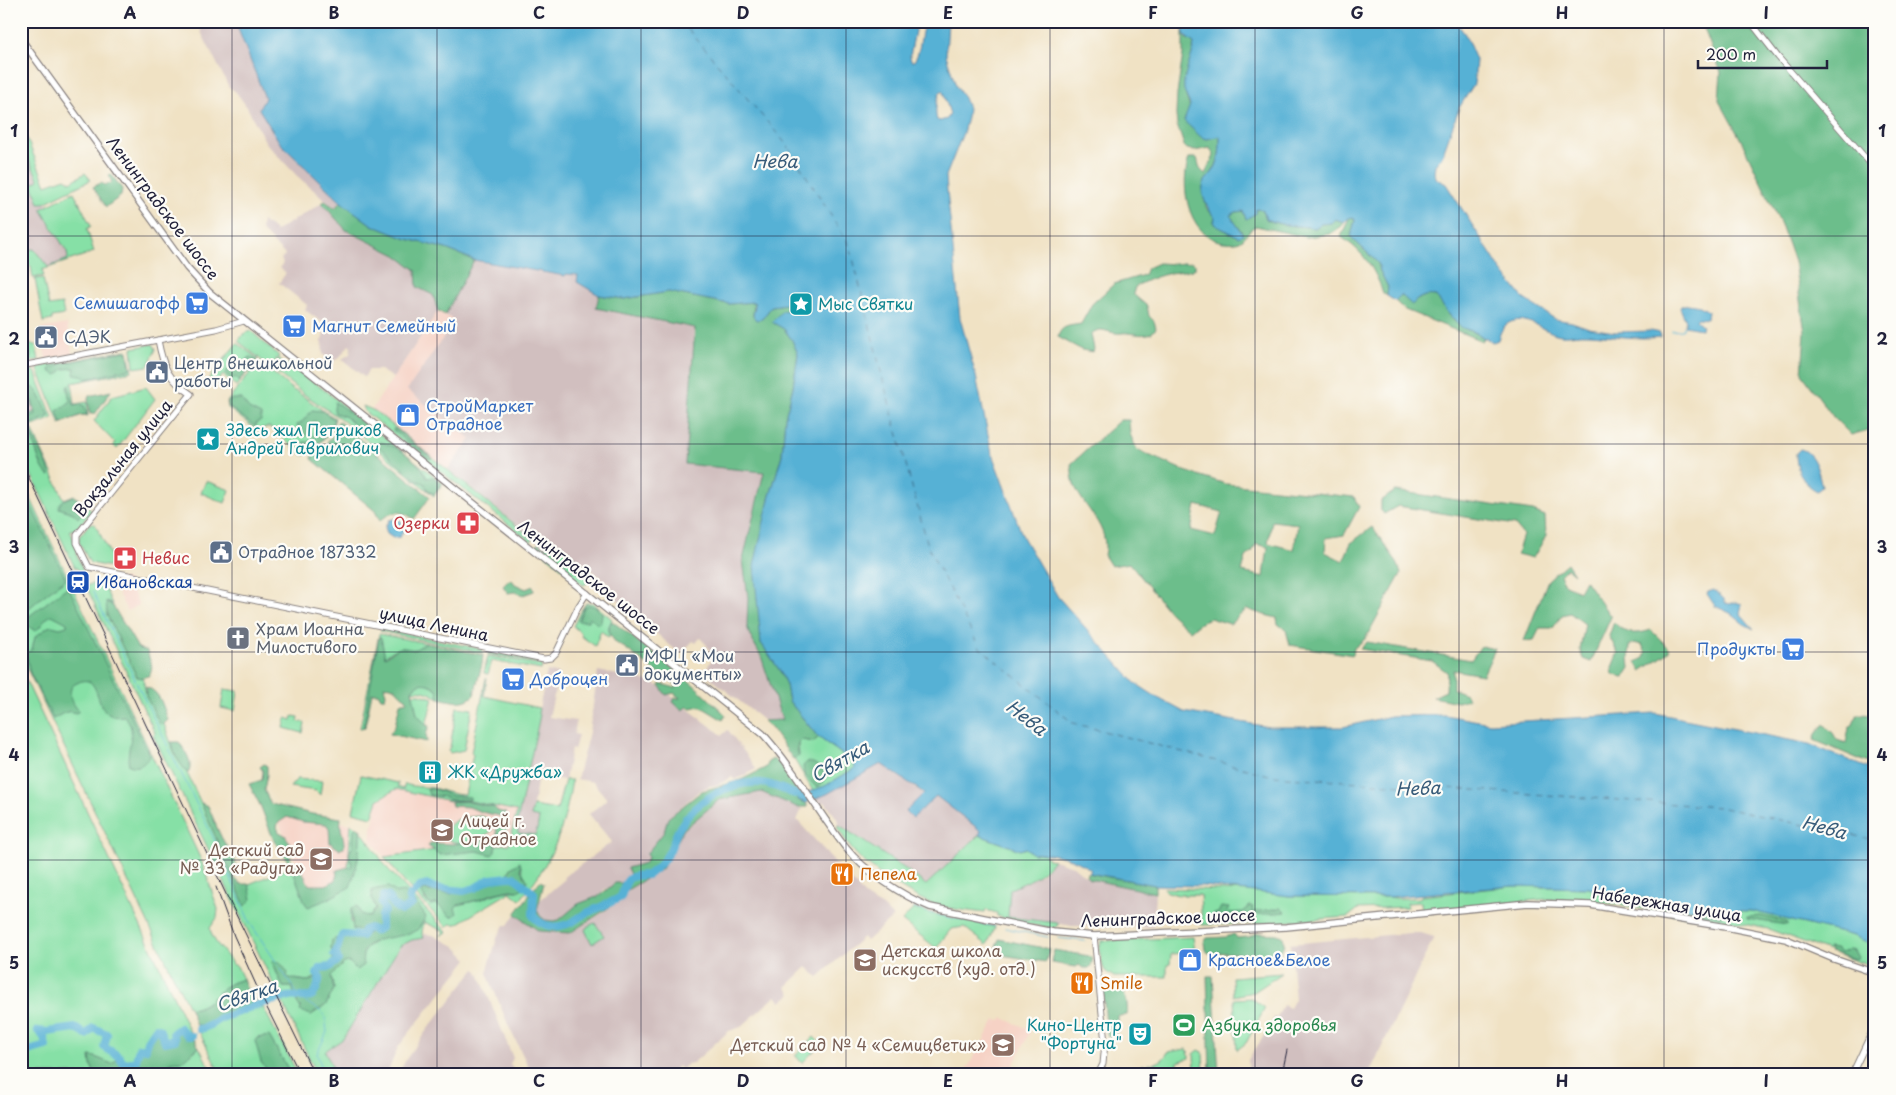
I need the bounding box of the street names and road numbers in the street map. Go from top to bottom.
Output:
street label: Ленинградское шоссе [102,131,226,284]
street label: Вокзальная улица [67,393,177,521]
street label: Ленинградское шоссе [514,513,666,639]
street label: улица Ленина [377,600,491,646]
street label: Набережная улица [1591,879,1744,927]
street label: Ленинградское шоссе [1080,902,1256,932]

